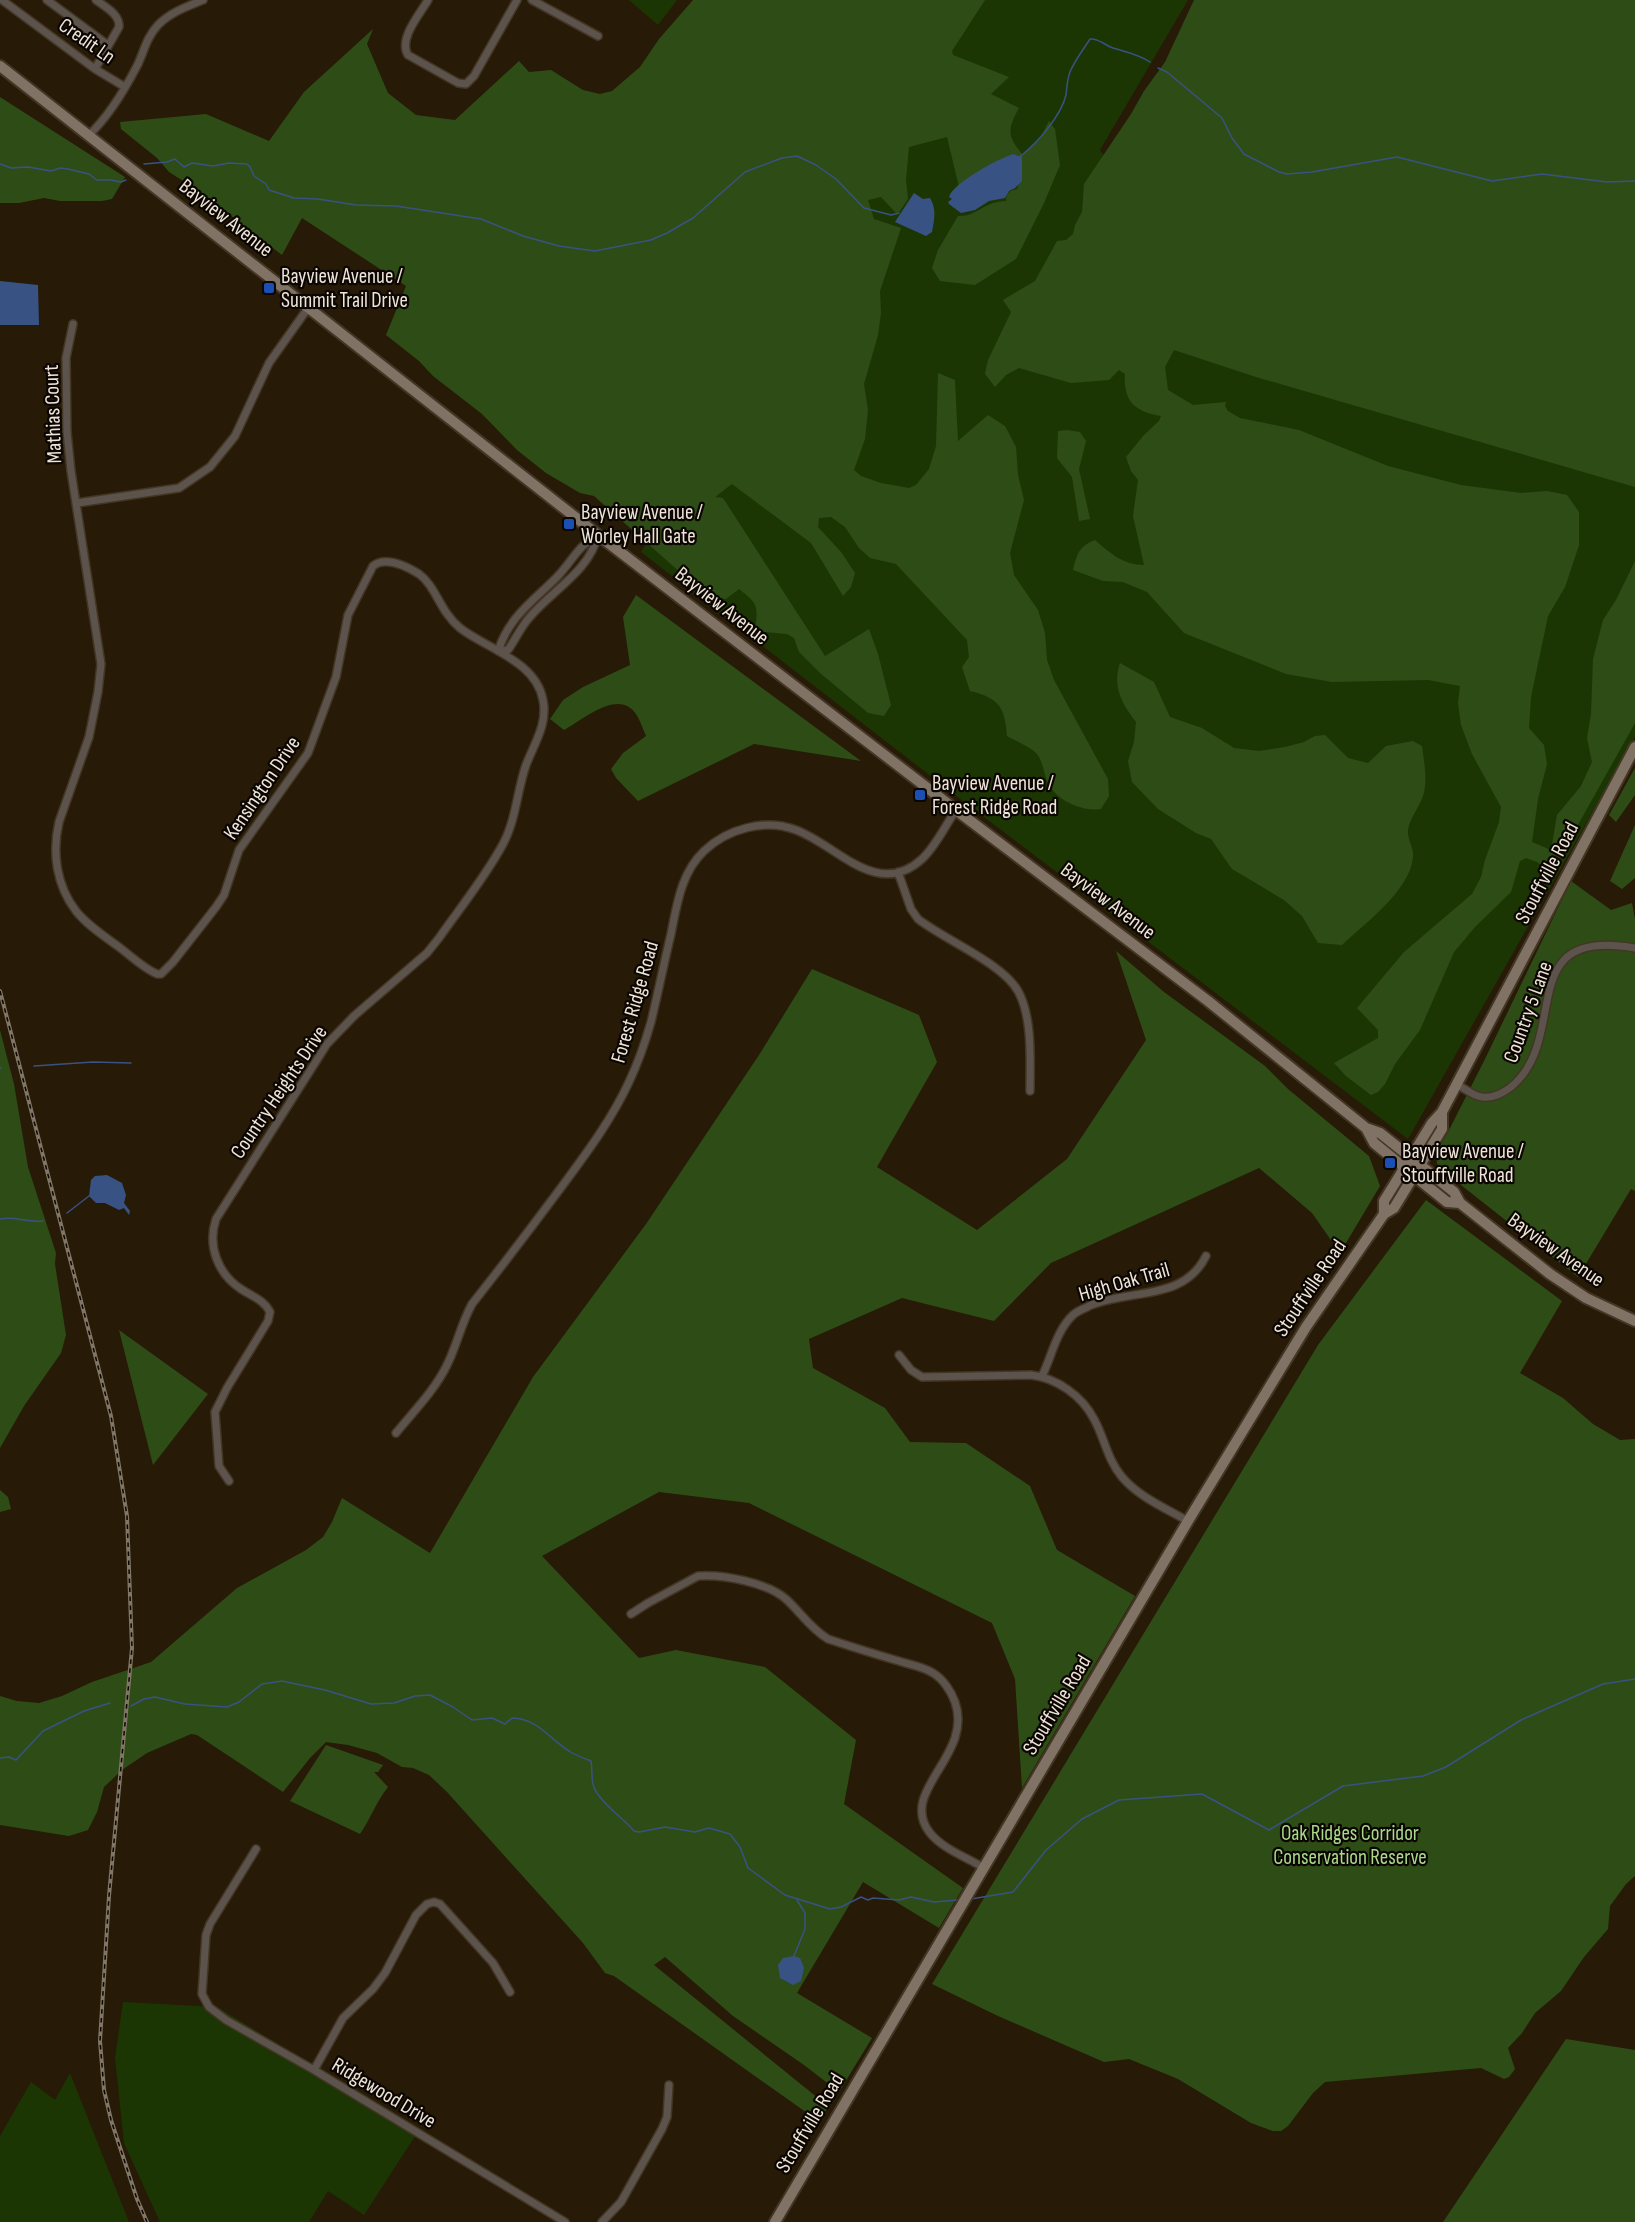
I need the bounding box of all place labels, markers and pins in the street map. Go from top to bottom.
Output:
place label: Bayview Avenue / Summit Trail Drive [281,264,408,313]
marker: Bayview Avenue / Summit Trail Drive [262,281,276,295]
place label: Bayview Avenue / Worley Hall Gate [581,500,703,549]
marker: Bayview Avenue / Worley Hall Gate [562,517,576,531]
place label: Bayview Avenue / Forest Ridge Road [932,771,1057,820]
marker: Bayview Avenue / Forest Ridge Road [913,788,927,802]
place label: Bayview Avenue / Stouffville Road [1402,1139,1524,1188]
marker: Bayview Avenue / Stouffville Road [1383,1156,1397,1170]

